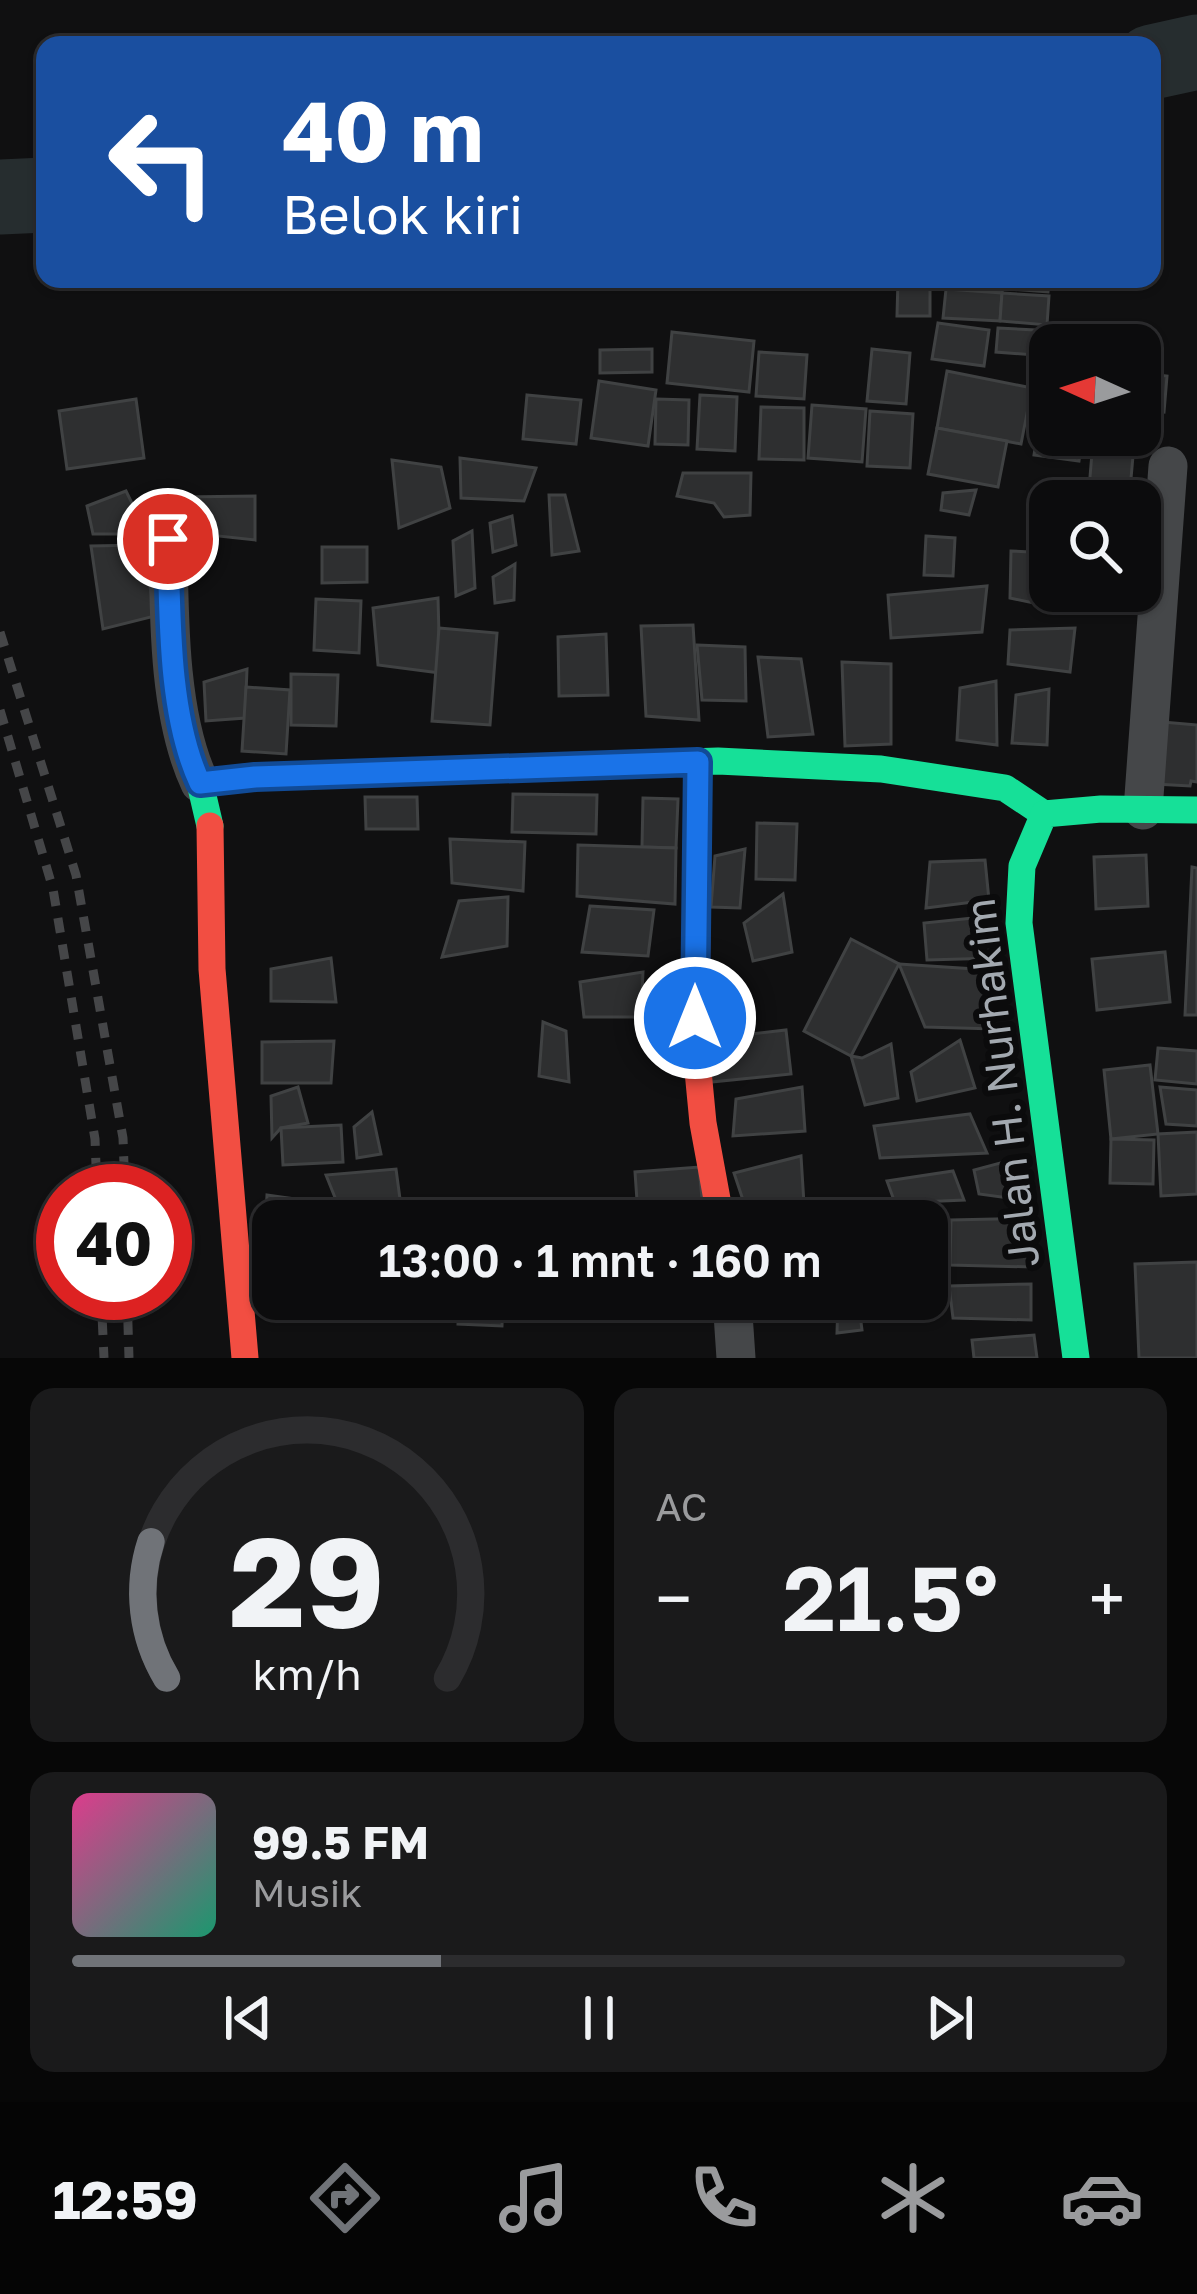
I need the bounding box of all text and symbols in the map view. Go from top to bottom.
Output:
text: 40 m [282,80,484,180]
icon: left [84,84,240,240]
text: Belok kiri [282,181,523,246]
north arrow [1029,324,1161,456]
map controls [1029,324,1161,612]
button: search [1029,480,1161,612]
pin [117,488,219,590]
icon: arrive [135,506,201,572]
street label: Jalan H. Nurhakim [954,896,1048,1270]
position arrow [632,955,758,1081]
speed limit sign: 40 [36,1164,192,1320]
text: 13:00 · 1 mnt · 160 m [379,1233,821,1287]
text: AC [656,1483,707,1530]
text: 29 [229,1505,384,1654]
text: 21.5° [782,1543,998,1651]
text: − [656,1558,692,1638]
text: + [1089,1558,1125,1638]
text: km/h [252,1648,361,1699]
text: 99.5 FM [252,1815,429,1869]
text: Musik [252,1869,362,1916]
icon: previous [215,1985,281,2051]
icon: pause [566,1985,632,2051]
icon: next [917,1985,983,2051]
icon: directions [303,2156,387,2240]
icon: music [492,2156,576,2240]
icon: phone [682,2156,766,2240]
icon: climate [871,2156,955,2240]
icon: car [1060,2156,1144,2240]
text: 12:59 [53,2166,198,2231]

